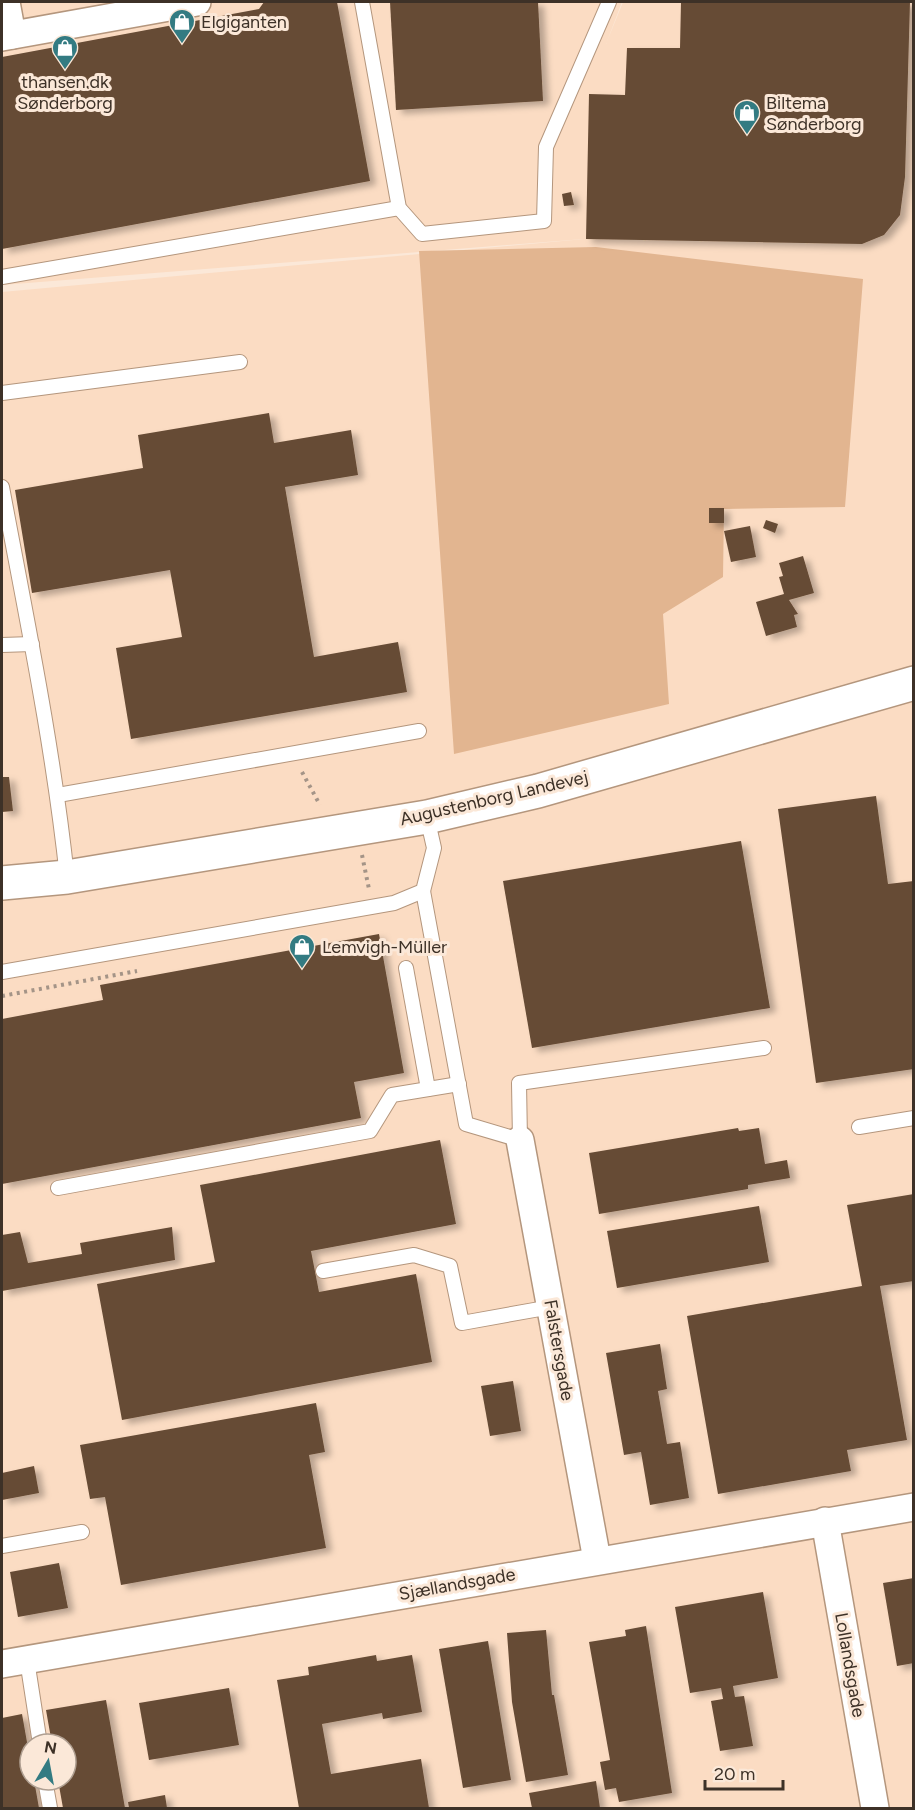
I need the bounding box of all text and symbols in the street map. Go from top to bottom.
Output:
shop icon: Elgiganten [167,7,197,45]
place label: Elgiganten [201,11,287,33]
shop icon: thansen.dk Sønderborg [50,33,80,71]
place label: thansen.dk Sønderborg [17,71,113,114]
place label: Biltema Sønderborg [766,92,862,135]
shop icon: Biltema Sønderborg [732,98,762,136]
street label: Augustenborg Landevej [398,766,590,830]
shop icon: Lemvigh-Müller [287,932,317,970]
place label: Lemvigh-Müller [322,936,447,958]
street label: Falstersgade [539,1298,579,1402]
street label: Sjællandsgade [397,1563,517,1605]
street label: Lollandsgade [830,1611,870,1719]
north arrow [18,1732,78,1792]
text: N [43,1737,58,1758]
scale bar [705,1753,783,1791]
text: 20 m [714,1763,755,1785]

